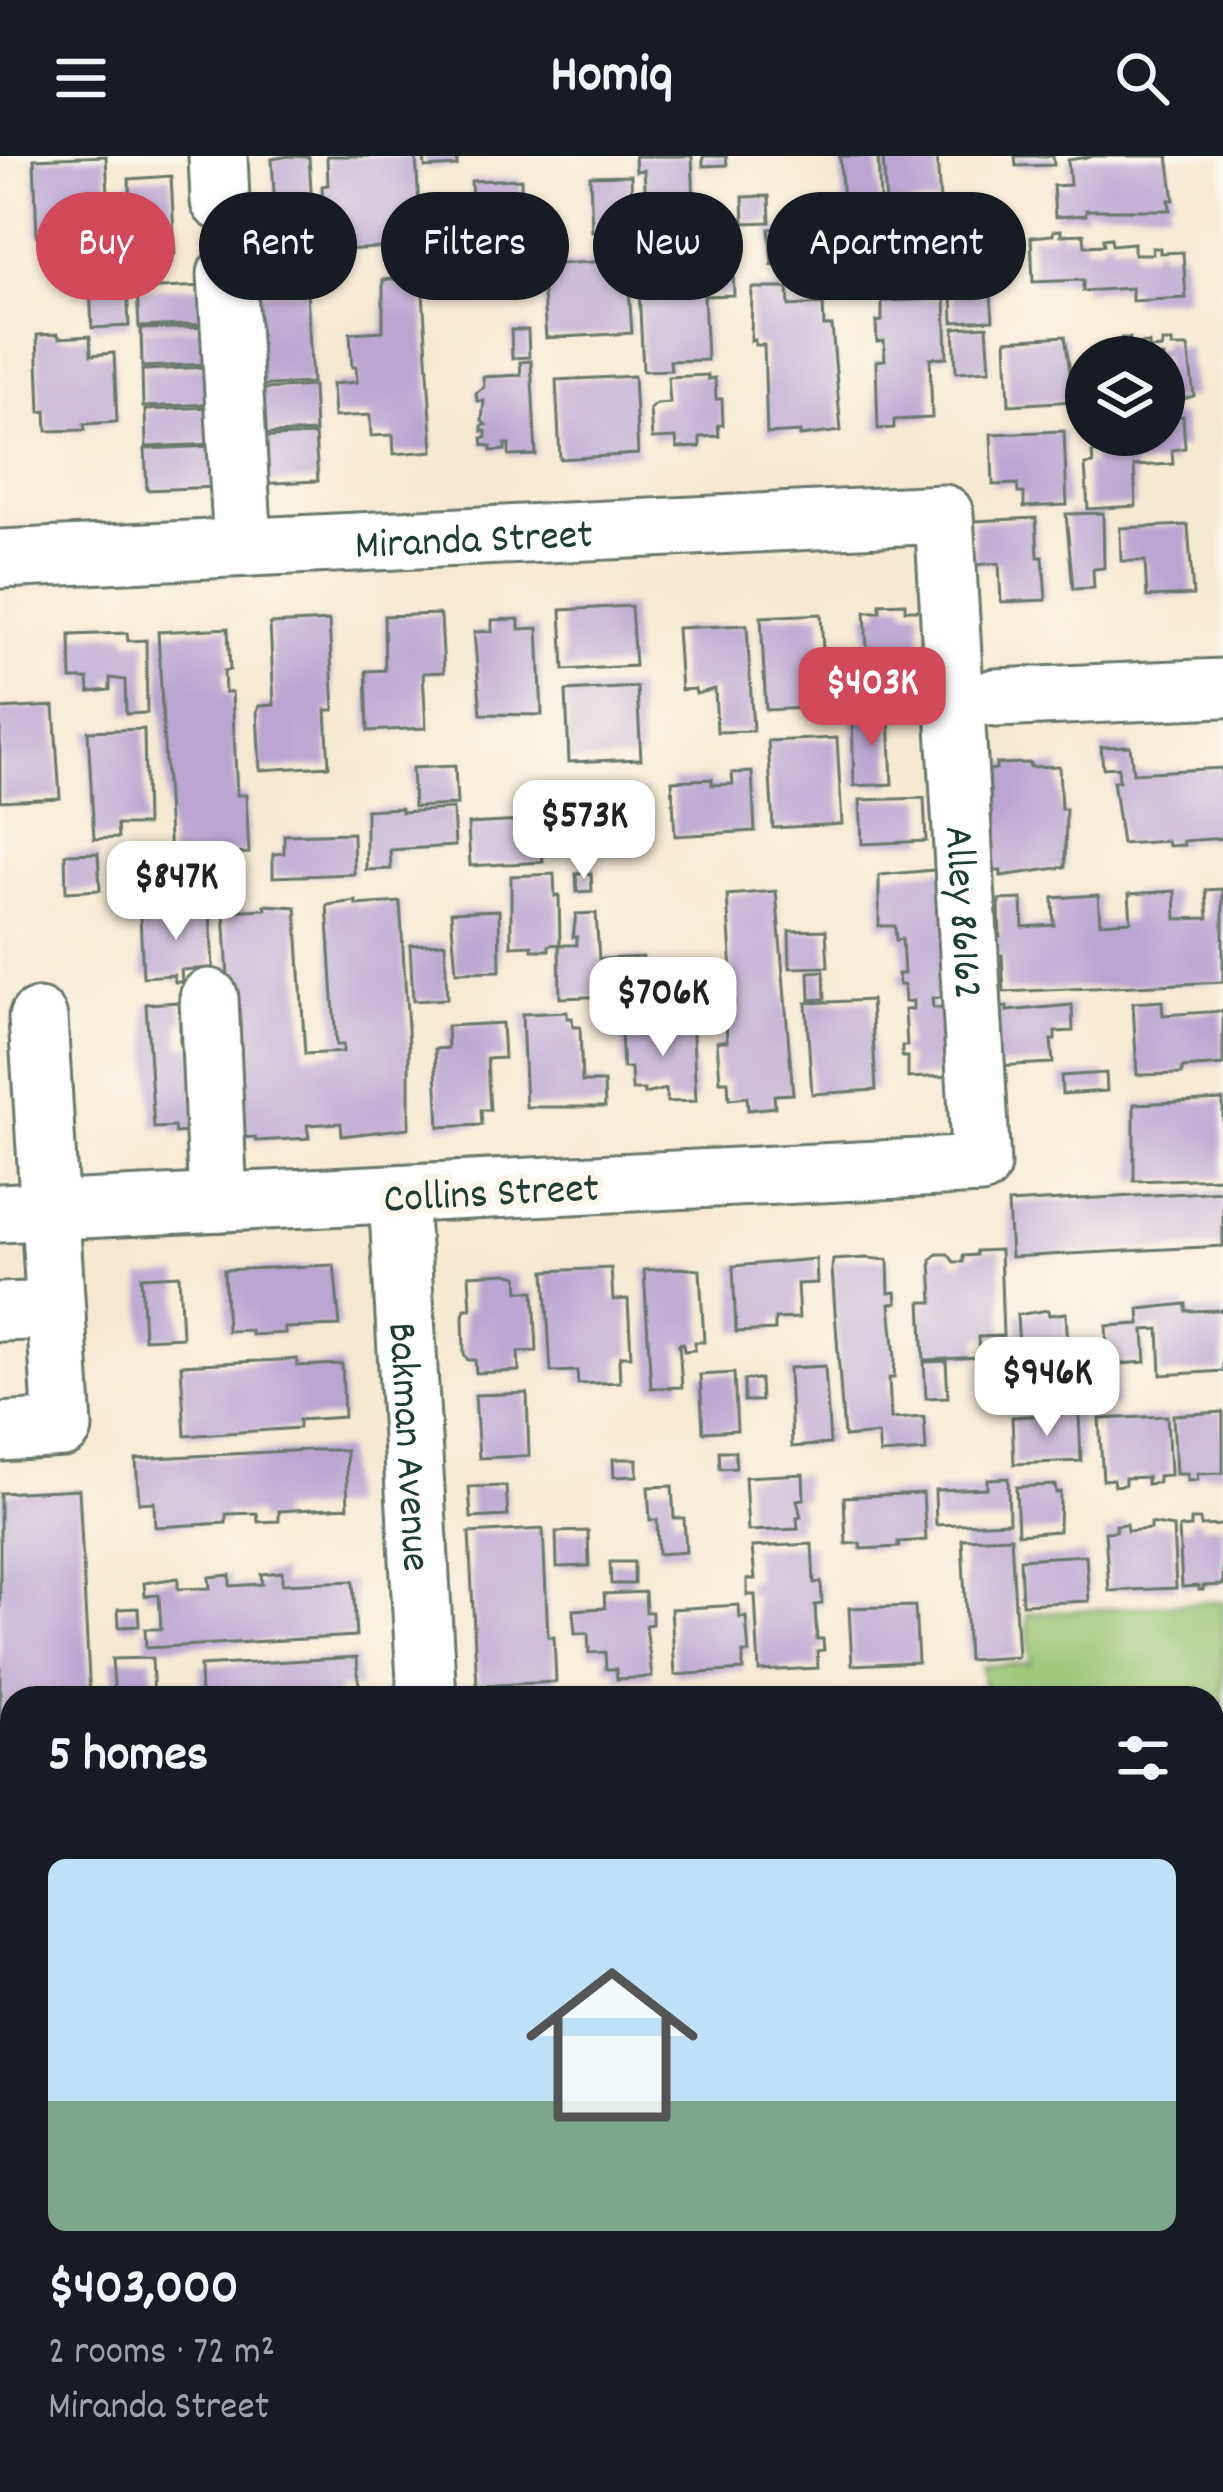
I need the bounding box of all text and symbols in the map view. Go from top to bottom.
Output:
text: Homiq [550,40,673,117]
icon: menu [48,45,114,111]
icon: search [1109,45,1175,111]
chip: Buy [36,192,175,300]
chip: Rent [199,192,357,300]
chip: Filters [381,192,569,300]
chip: New [593,192,743,300]
chip: Apartment [767,192,1026,300]
map controls [1065,336,1185,456]
button: layers [1065,336,1185,456]
street label: Miranda Street [353,508,594,579]
pin: $403K [788,647,956,749]
text: $403K [826,658,918,713]
pin: $573K [500,780,668,882]
text: $573K [540,791,628,846]
street label: Alley 86162 [925,824,995,1001]
pin: $847K [92,841,260,943]
text: $847K [134,852,218,907]
pin: $706K [579,957,747,1059]
text: $706K [616,968,710,1023]
street label: Collins Street [382,1161,601,1233]
street label: Bakman Avenue [368,1321,443,1573]
pin: $946K [963,1337,1131,1439]
text: $946K [1002,1348,1092,1403]
text: 5 homes [48,1722,208,1794]
icon: filters [1110,1725,1176,1791]
icon: home [504,1937,720,2153]
text: $403,000 [48,2255,239,2327]
text: 2 rooms · 72 m² [48,2327,275,2382]
text: Miranda Street [48,2382,269,2437]

